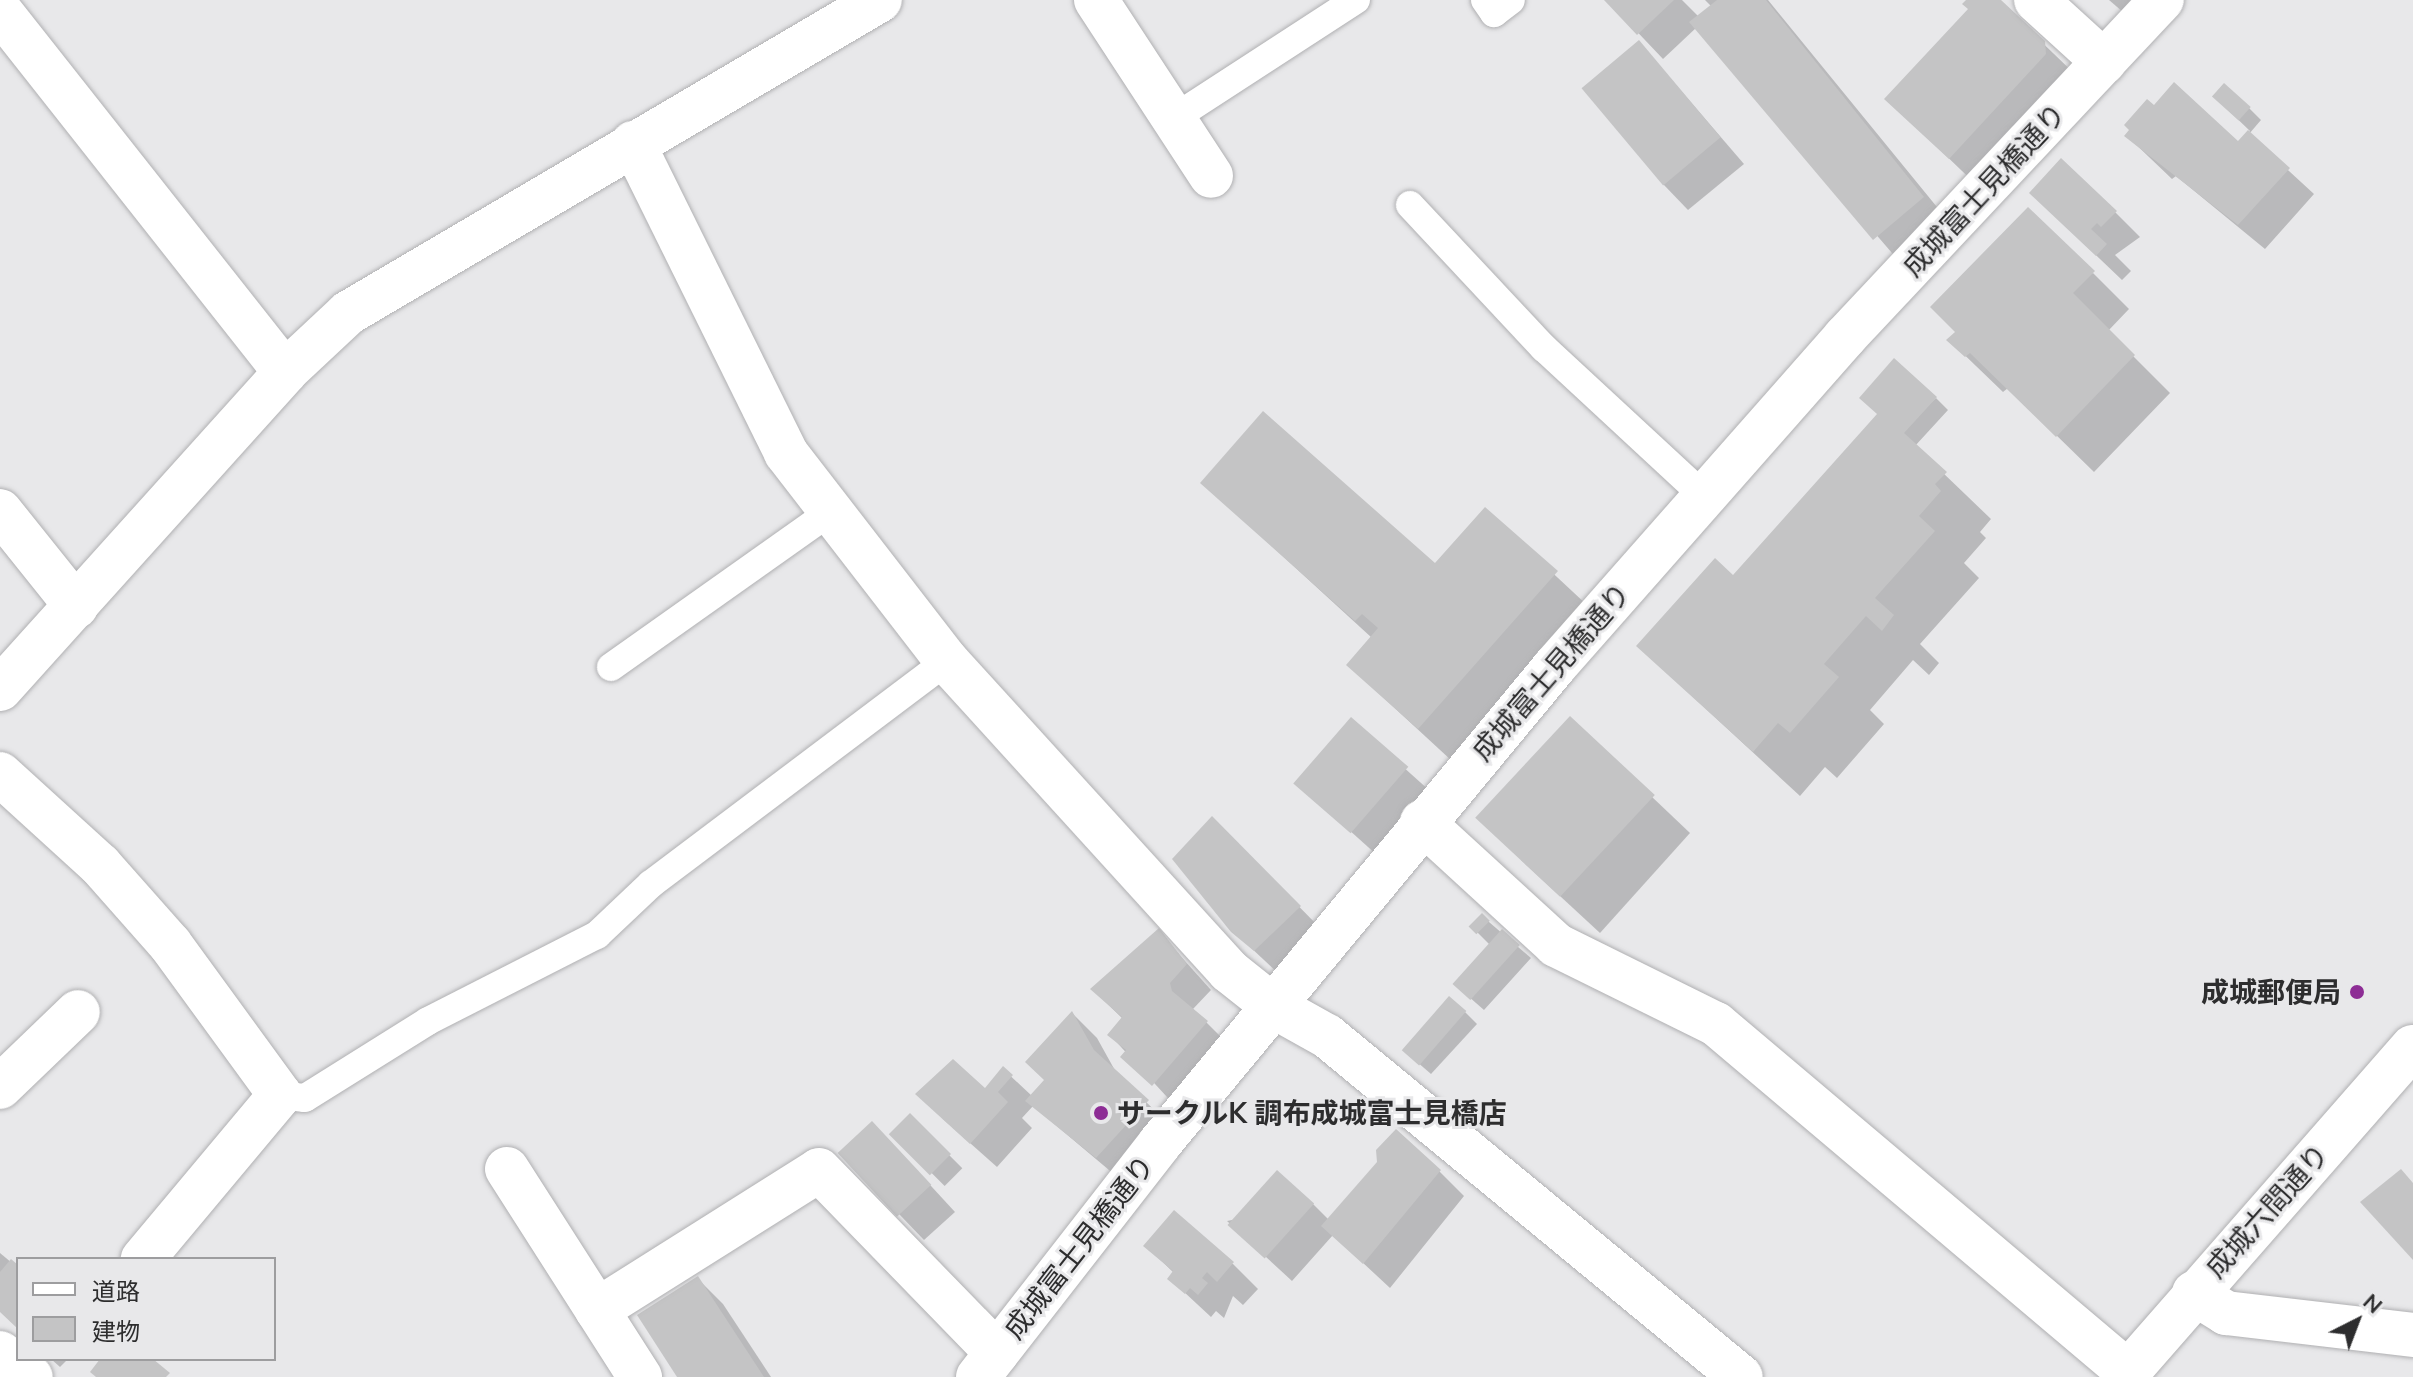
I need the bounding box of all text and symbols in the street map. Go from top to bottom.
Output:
street label: 成城富士見橋通り [1895,97,2073,283]
street label: 成城富士見橋通り [1465,576,1637,768]
place label: 成城郵便局 [2201,975,2341,1009]
marker: 成城郵便局 [2348,983,2366,1001]
place label: サークルK 調布成城富士見橋店 [1117,1096,1507,1130]
marker: サークルK 調布成城富士見橋店 [1092,1104,1110,1122]
street label: 成城六間通り [2198,1137,2336,1285]
street label: 成城富士見橋通り [997,1148,1161,1346]
legend [16,1257,276,1361]
text: 道路 [92,1276,140,1306]
north arrow [2317,1281,2397,1361]
text: N [2358,1287,2389,1319]
text: 建物 [92,1316,140,1346]

